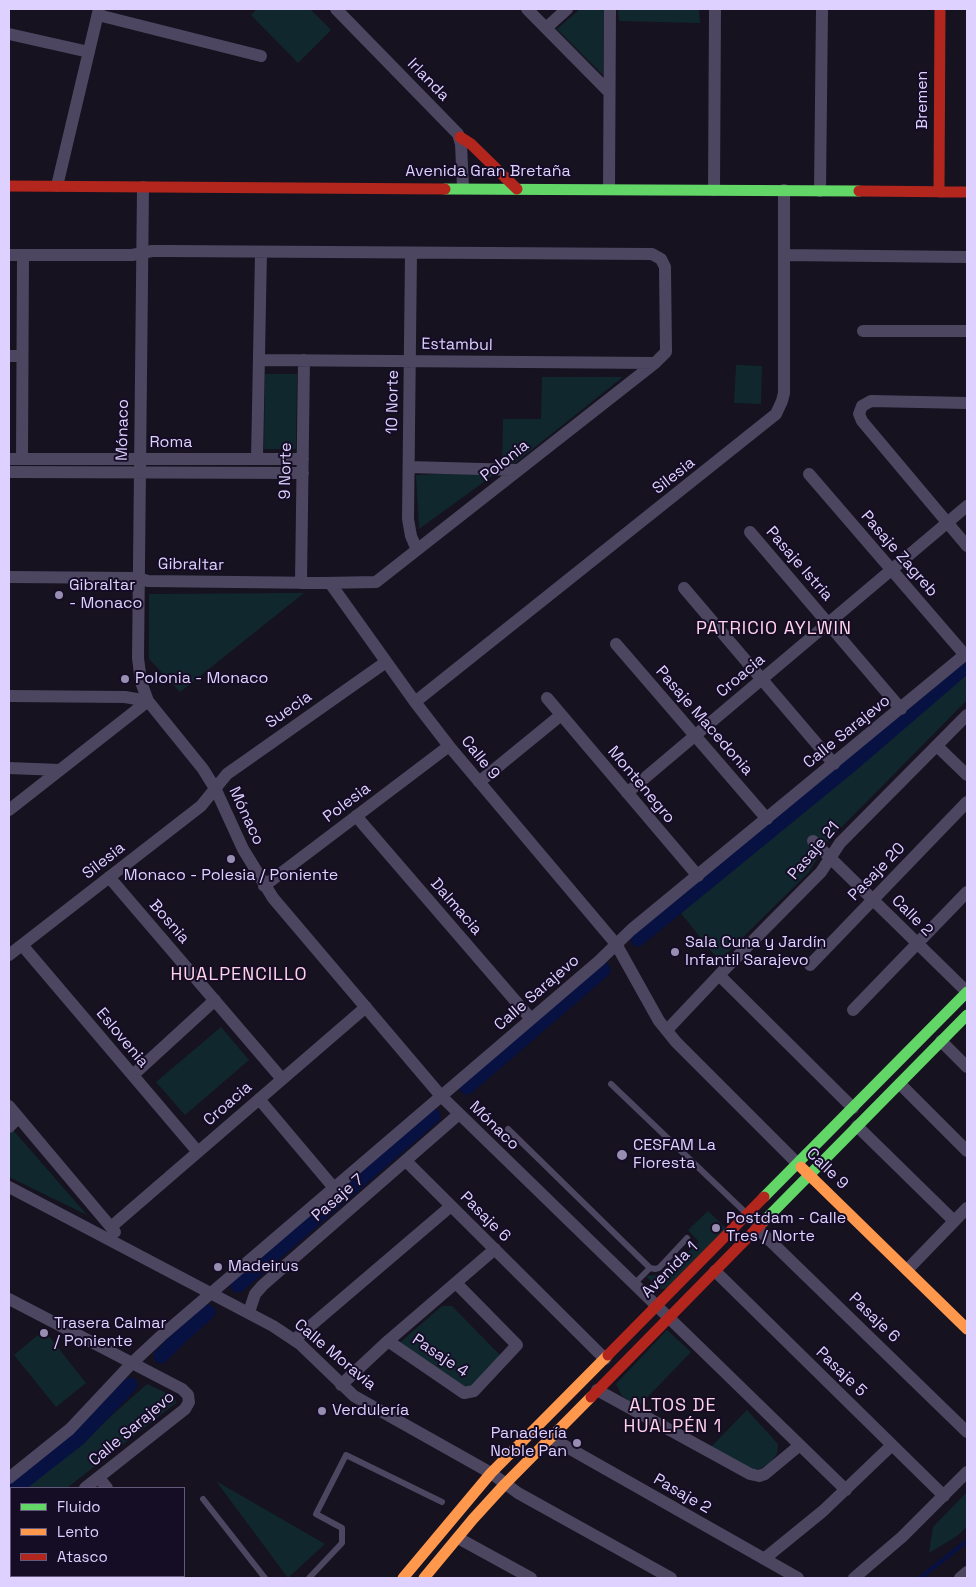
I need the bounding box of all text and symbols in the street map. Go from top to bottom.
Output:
street label: Irlanda [403,54,453,106]
street label: Bremen [913,71,933,129]
street label: Avenida Gran Bretaña [405,162,571,182]
street label: Estambul [421,335,493,355]
street label: 10 Norte [383,370,403,434]
street label: Mónaco [113,399,133,461]
street label: Roma [150,433,192,453]
street label: Polonia [477,436,533,486]
street label: 9 Norte [276,442,296,500]
street label: Silesia [649,453,699,499]
street label: Pasaje Zagreb [856,507,942,601]
street label: Pasaje Istria [761,523,837,605]
street label: Gibraltar [158,555,224,575]
place label: Gibraltar - Monaco [69,576,142,614]
marker: Gibraltar - Monaco [53,589,65,601]
district label: PATRICIO AYLWIN [694,618,854,640]
street label: Croacia [713,650,769,702]
street label: Pasaje Macedonia [651,662,757,780]
place label: Polonia - Monaco [135,669,268,689]
marker: Polonia - Monaco [119,673,131,685]
street label: Suecia [262,687,316,733]
street label: Calle Sarajevo [800,691,894,773]
street label: Calle 9 [457,732,503,784]
street label: Montenegro [603,742,679,828]
street label: Polesia [320,779,374,827]
street label: Mónaco [224,784,268,848]
street label: Pasaje 21 [784,818,844,884]
street label: Silesia [79,838,129,884]
street label: Pasaje 20 [845,839,909,905]
marker: Monaco - Polesia / Poniente [225,853,237,865]
place label: Monaco - Polesia / Poniente [124,866,338,886]
street label: Dalmacia [426,875,486,939]
street label: Calle 2 [887,891,937,941]
street label: Bosnia [145,896,193,948]
place label: Sala Cuna y Jardín Infantil Sarajevo [685,933,826,971]
marker: Sala Cuna y Jardín Infantil Sarajevo [669,946,681,958]
street label: Calle Sarajevo [491,951,583,1035]
district label: HUALPENCILLO [169,964,309,986]
street label: Eslovenia [92,1004,152,1072]
street label: Croacia [200,1078,256,1130]
street label: Mónaco [465,1098,523,1154]
place label: CESFAM La Floresta [633,1136,716,1174]
street label: Calle 9 [802,1144,852,1194]
marker: CESFAM La Floresta [615,1148,629,1162]
street label: Pasaje 7 [308,1170,368,1226]
street label: Pasaje 6 [456,1188,514,1246]
place label: Postdam - Calle Tres / Norte [726,1209,846,1247]
marker: Postdam - Calle Tres / Norte [710,1222,722,1234]
street label: Avenida 1 [638,1238,702,1302]
place label: Madeirus [228,1257,299,1277]
marker: Madeirus [212,1261,224,1273]
street label: Pasaje 6 [845,1289,903,1347]
place label: Trasera Calmar / Poniente [54,1314,166,1352]
street label: Calle Moravia [290,1315,380,1395]
marker: Trasera Calmar / Poniente [38,1327,50,1339]
street label: Pasaje 4 [408,1330,472,1382]
street label: Pasaje 5 [812,1343,870,1401]
street label: Calle Sarajevo [85,1388,179,1470]
district label: ALTOS DE HUALPÉN 1 [622,1395,724,1438]
place label: Verdulería [332,1401,409,1421]
marker: Verdulería [316,1405,328,1417]
place label: Panadería Noble Pan [490,1424,567,1462]
marker: Panadería Noble Pan [571,1437,583,1449]
street label: Pasaje 2 [650,1470,714,1518]
legend [10,1487,185,1577]
text: Fluido [57,1497,101,1516]
text: Lento [57,1522,99,1541]
text: Atasco [57,1547,108,1566]

